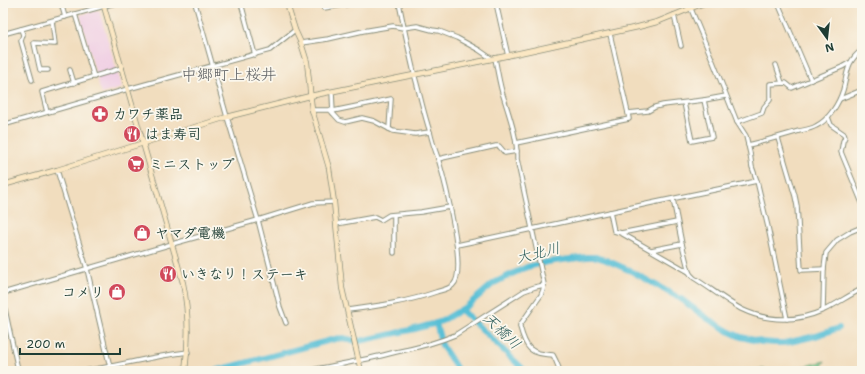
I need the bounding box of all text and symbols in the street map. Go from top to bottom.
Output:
north arrow [807,18,847,58]
text: N [823,39,836,56]
district label: 中郷町上桜井 [181,64,277,85]
pharmacy icon: カワチ薬品 [90,104,110,124]
place label: カワチ薬品 [113,105,183,123]
restaurant icon: はま寿司 [122,124,142,144]
place label: はま寿司 [145,125,201,143]
supermarket icon: ミニストップ [126,154,146,174]
place label: ミニストップ [149,155,234,173]
shop icon: ヤマダ電機 [132,223,152,243]
place label: ヤマダ電機 [155,224,225,242]
water label: 大北川 [514,238,562,268]
restaurant icon: いきなり！ステーキ [158,264,178,284]
place label: いきなり！ステーキ [181,265,308,283]
shop icon: コメリ [107,282,127,302]
place label: コメリ [62,283,104,301]
water label: 天橋川 [479,308,525,354]
scale bar [20,330,120,356]
text: 200 m [26,336,65,352]

